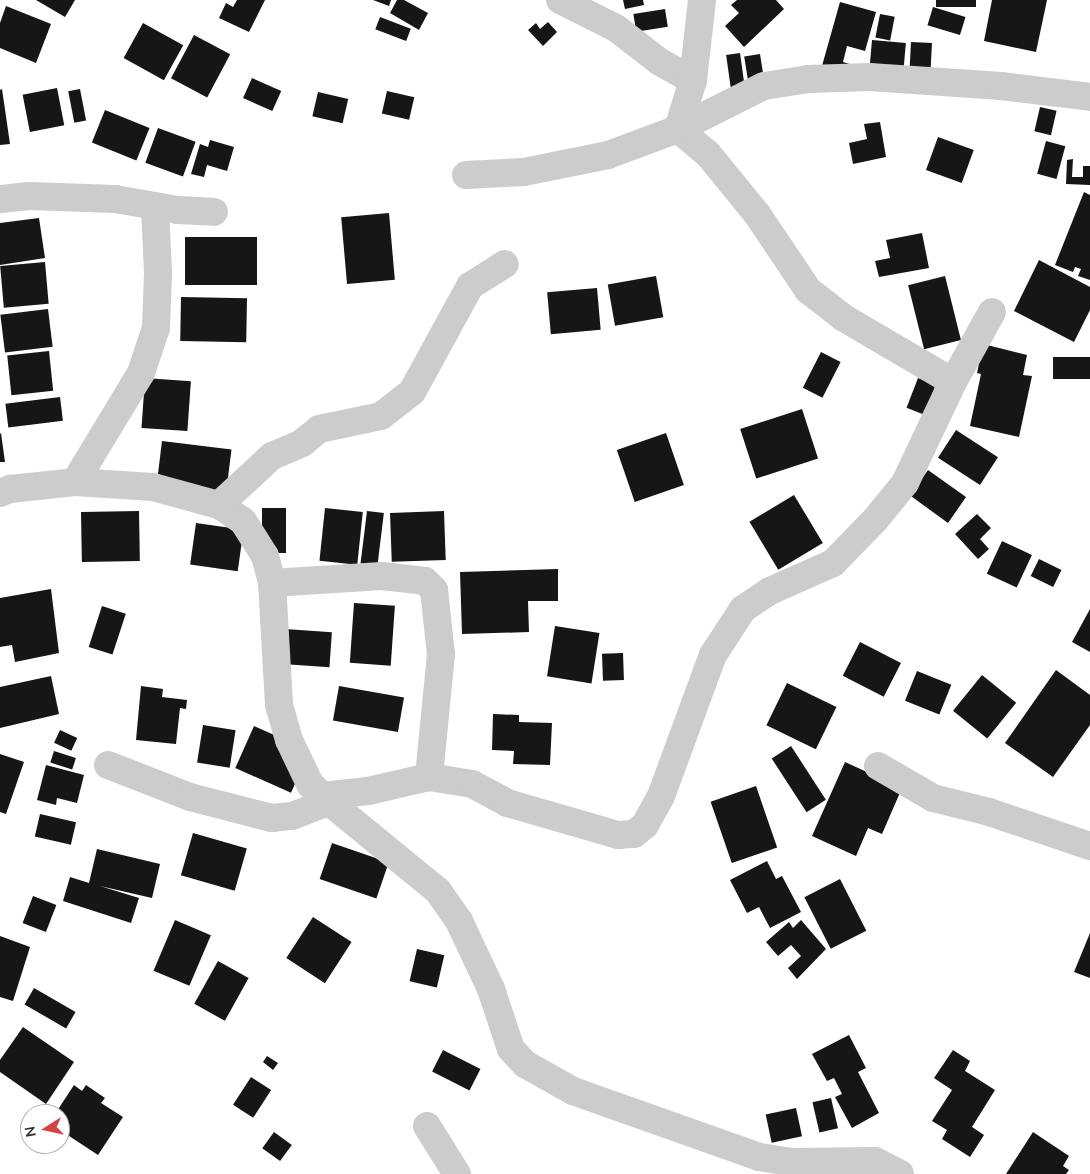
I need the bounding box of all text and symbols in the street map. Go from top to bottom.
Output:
north arrow [20,1104,70,1154]
text: N [20,1125,41,1138]

